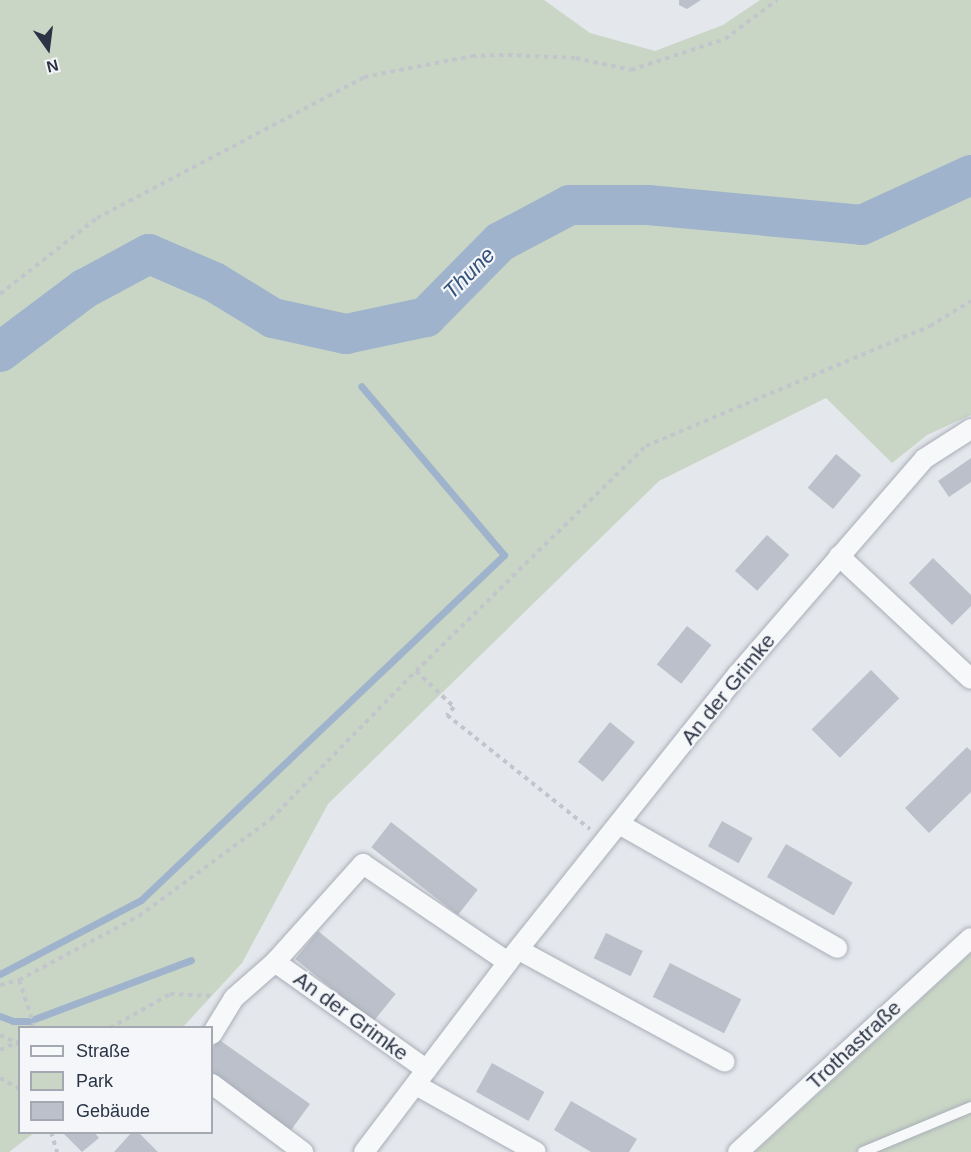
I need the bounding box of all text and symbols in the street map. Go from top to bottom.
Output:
north arrow [18,18,78,78]
text: N [45,56,60,76]
water label: Thune [438,242,500,304]
street label: An der Grimke [676,628,780,750]
street label: An der Grimke [289,966,413,1066]
street label: Trothastraße [802,995,906,1095]
legend [18,1026,213,1134]
text: Straße [76,1041,130,1061]
text: Park [76,1071,113,1091]
text: Gebäude [76,1101,150,1121]

